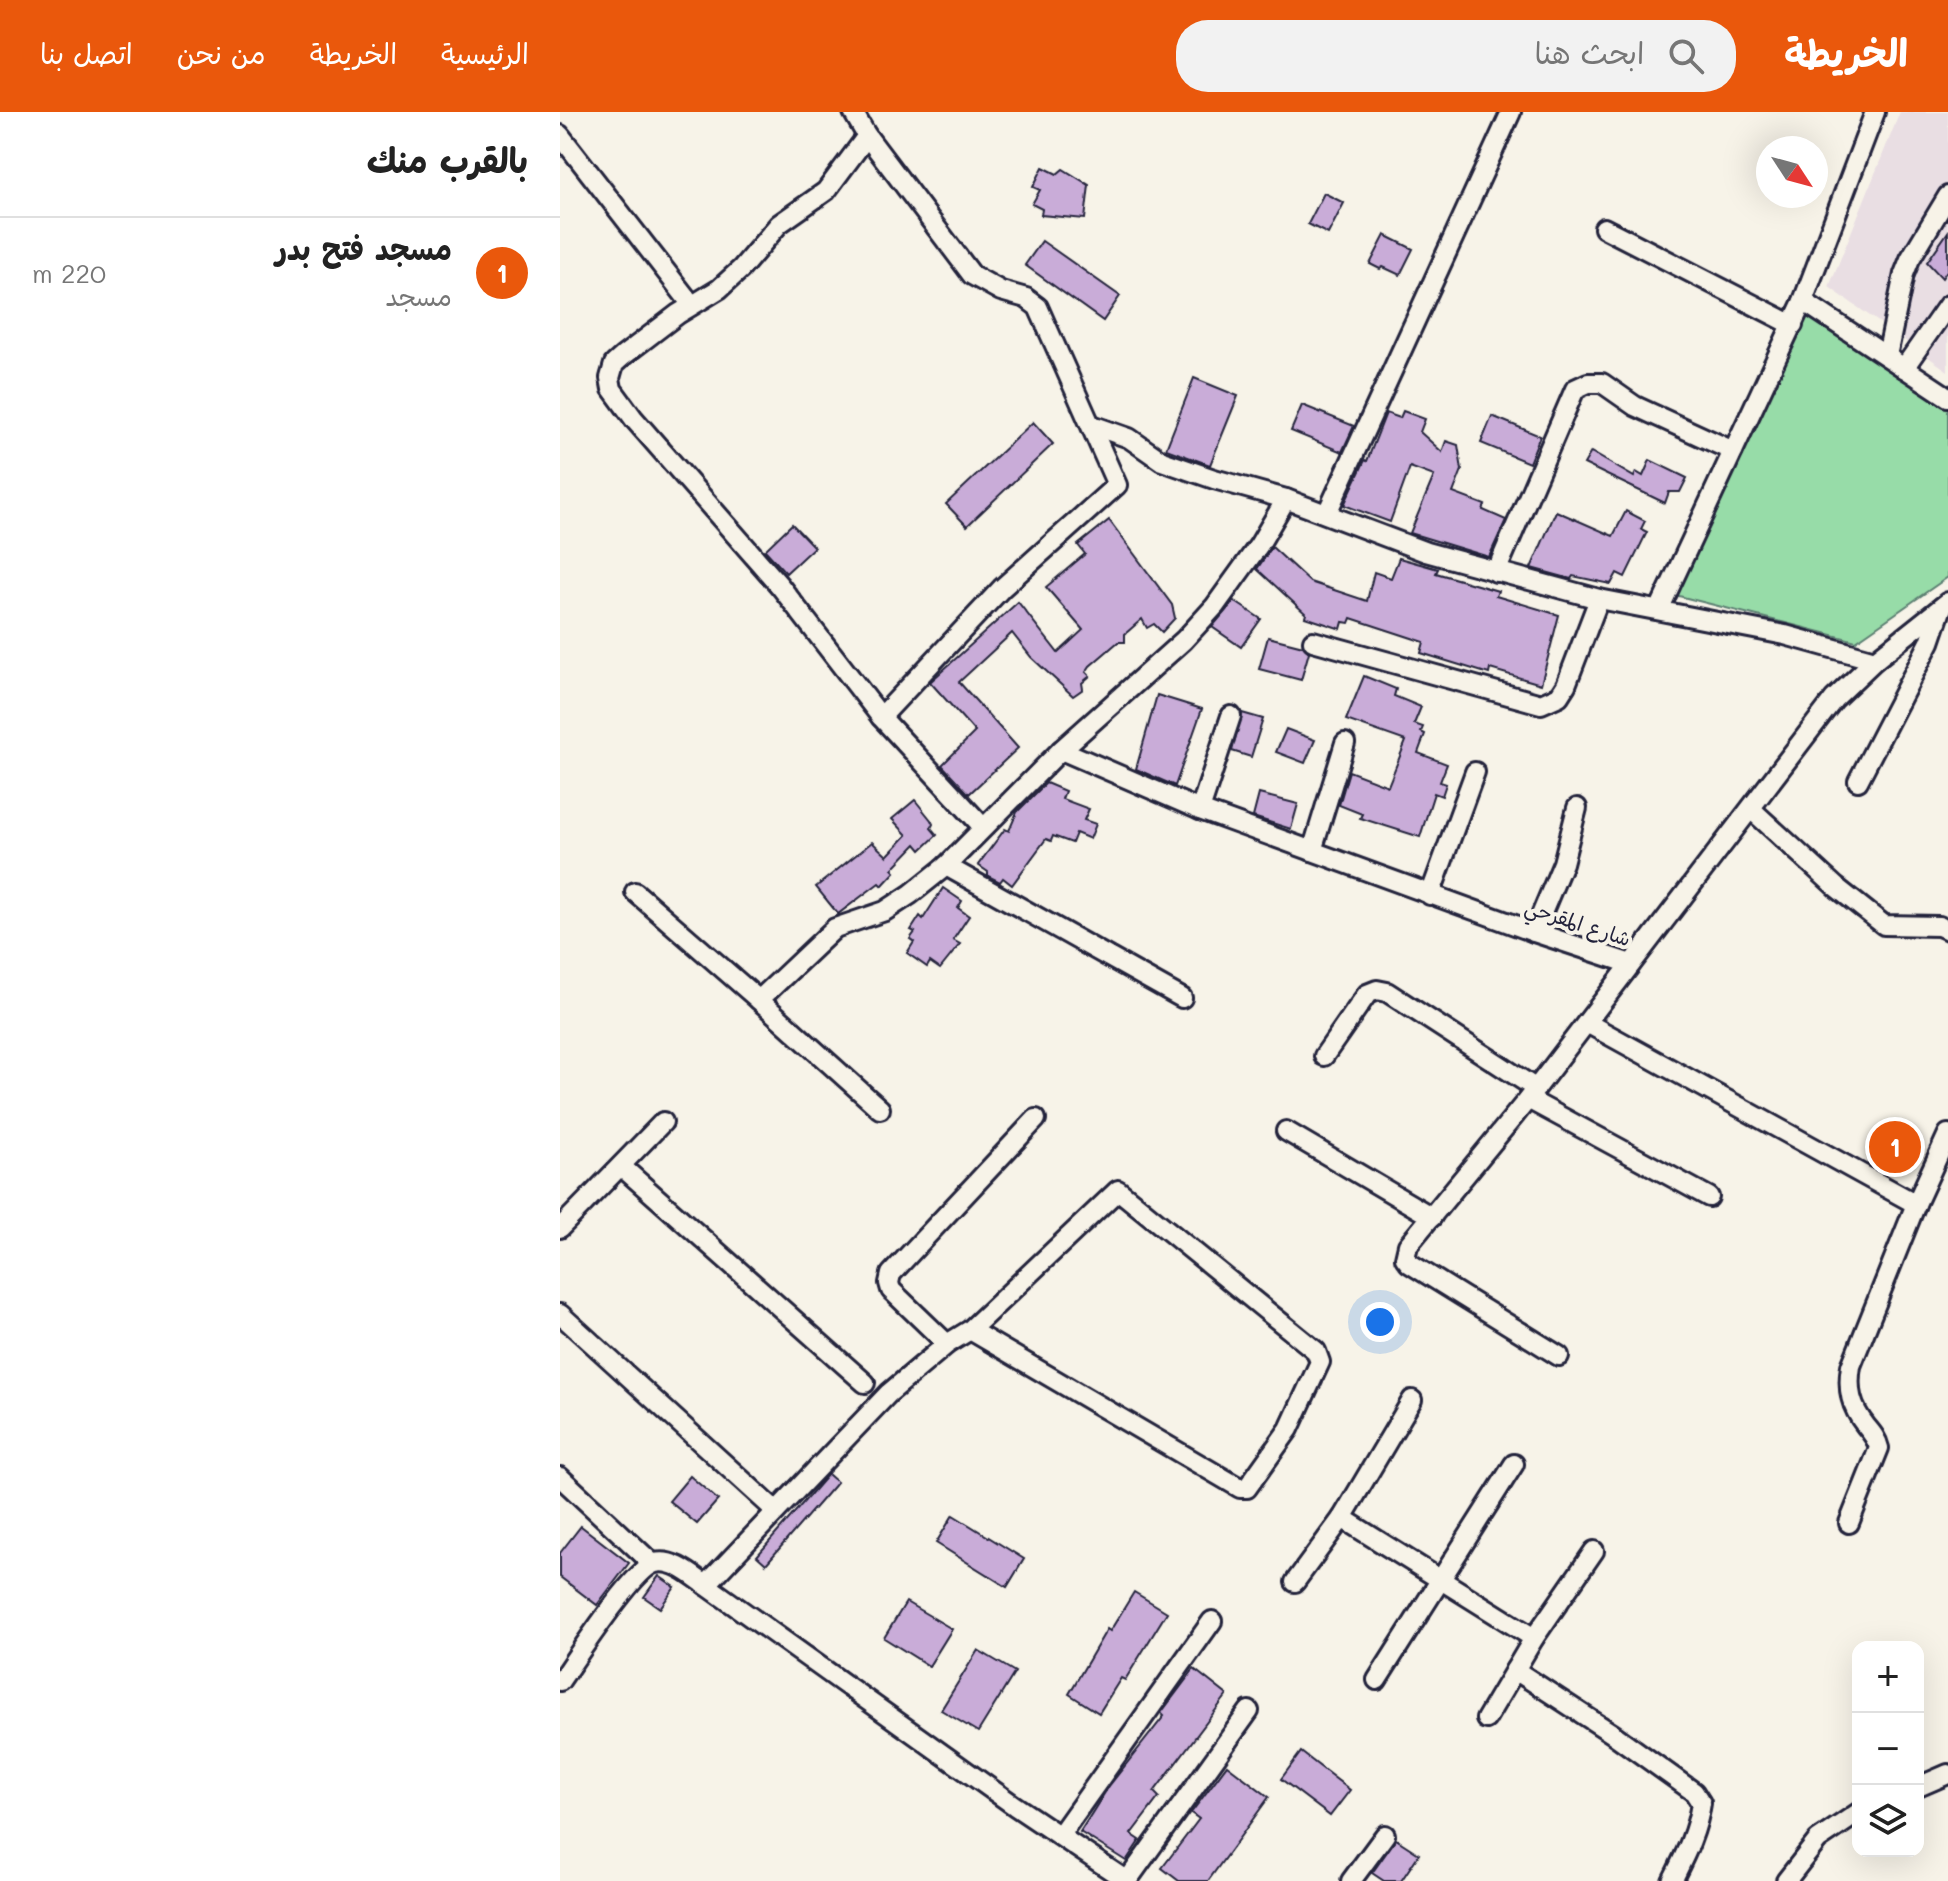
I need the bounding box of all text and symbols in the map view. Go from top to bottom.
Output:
search box [1176,20,1736,92]
text: الخريطة [1784,27,1908,77]
text: ابحث هنا [1534,32,1644,72]
icon: search [1664,34,1708,78]
text: اتصل بنا [40,35,133,71]
text: من نحن [177,35,266,71]
text: الخريطة [310,35,397,71]
text: الرئيسية [441,35,529,71]
north arrow [1756,136,1828,208]
text: بالقرب منك [367,137,528,182]
text: مسجد فتح بدر [275,228,452,268]
text: 220 m [32,256,106,290]
text: 1 [496,256,508,290]
text: مسجد [385,279,452,313]
street label: شارع المقرحي [1520,893,1634,957]
pin: 1 [1869,1117,1921,1177]
your location [1360,1302,1400,1342]
map controls [1852,1641,1924,1857]
button: + [1852,1641,1924,1713]
button: − [1852,1713,1924,1785]
button: layers [1852,1785,1924,1857]

